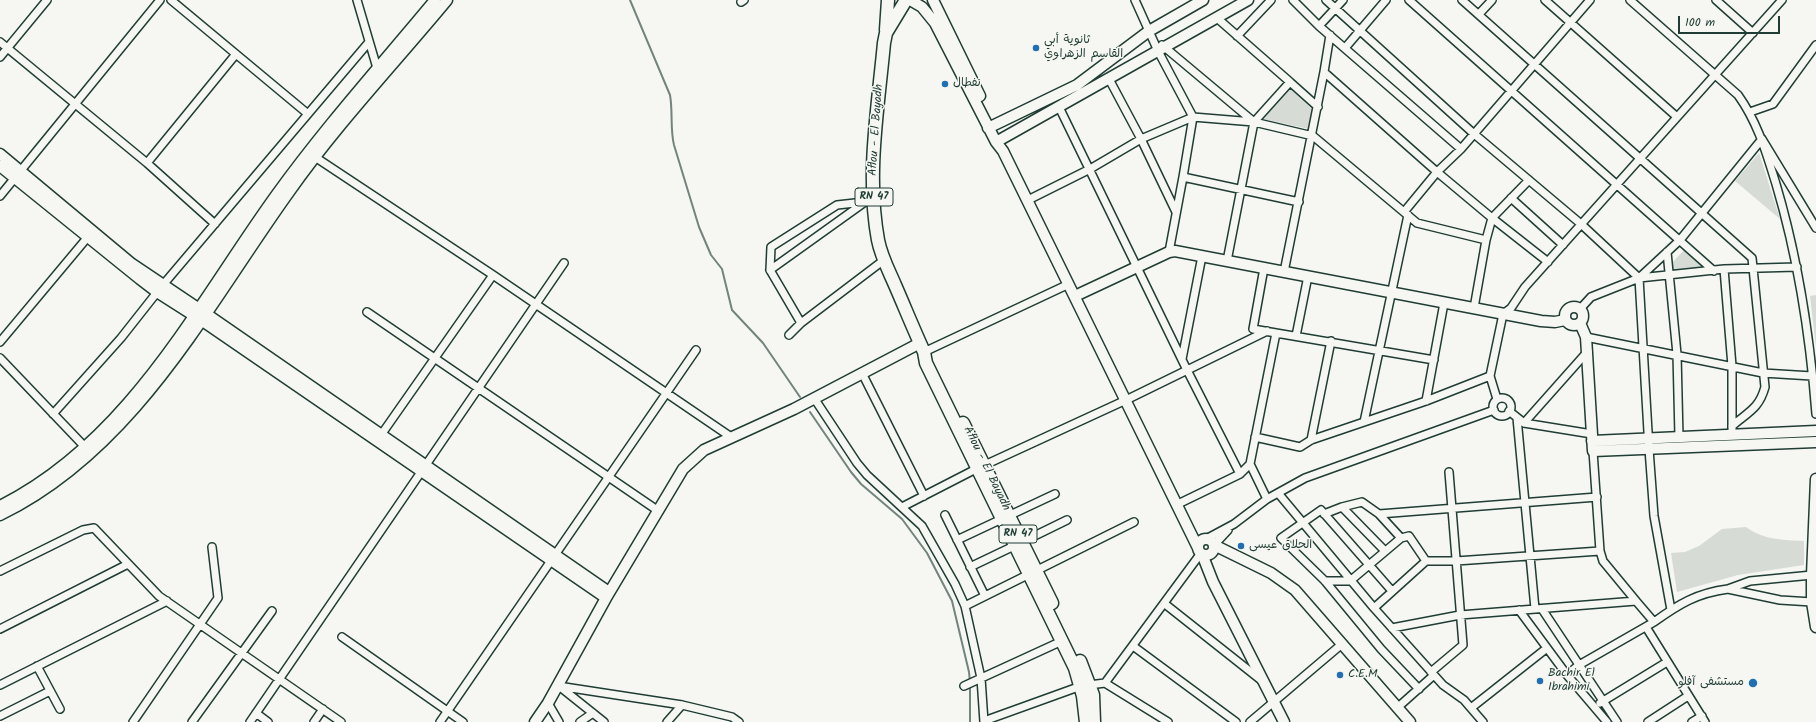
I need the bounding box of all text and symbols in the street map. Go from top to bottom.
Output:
scale bar [1680,8,1782,34]
text: 100 m [1685,13,1715,32]
place label: ثانوية أبي القاسم الزهراوي [1044,34,1123,62]
marker: ثانوية أبي القاسم الزهراوي [1031,43,1041,53]
place label: نفطال [953,77,981,91]
marker: نفطال [940,79,950,89]
street label: Aflou - El Bayadh [867,84,887,176]
road number: RN 47 [855,188,893,206]
street label: Aflou - El Bayadh [959,425,1013,513]
road number: RN 47 [999,525,1037,543]
place label: الحلاق عيسى [1249,539,1312,553]
marker: الحلاق عيسى [1236,541,1246,551]
place label: Bachir El Ibrahimi [1548,667,1595,695]
place label: C.E.M [1348,668,1377,682]
marker: C.E.M [1335,670,1345,680]
marker: Bachir El Ibrahimi [1535,676,1545,686]
place label: مستشفى آفلو [1678,676,1744,690]
marker: مستشفى آفلو [1747,677,1759,689]

